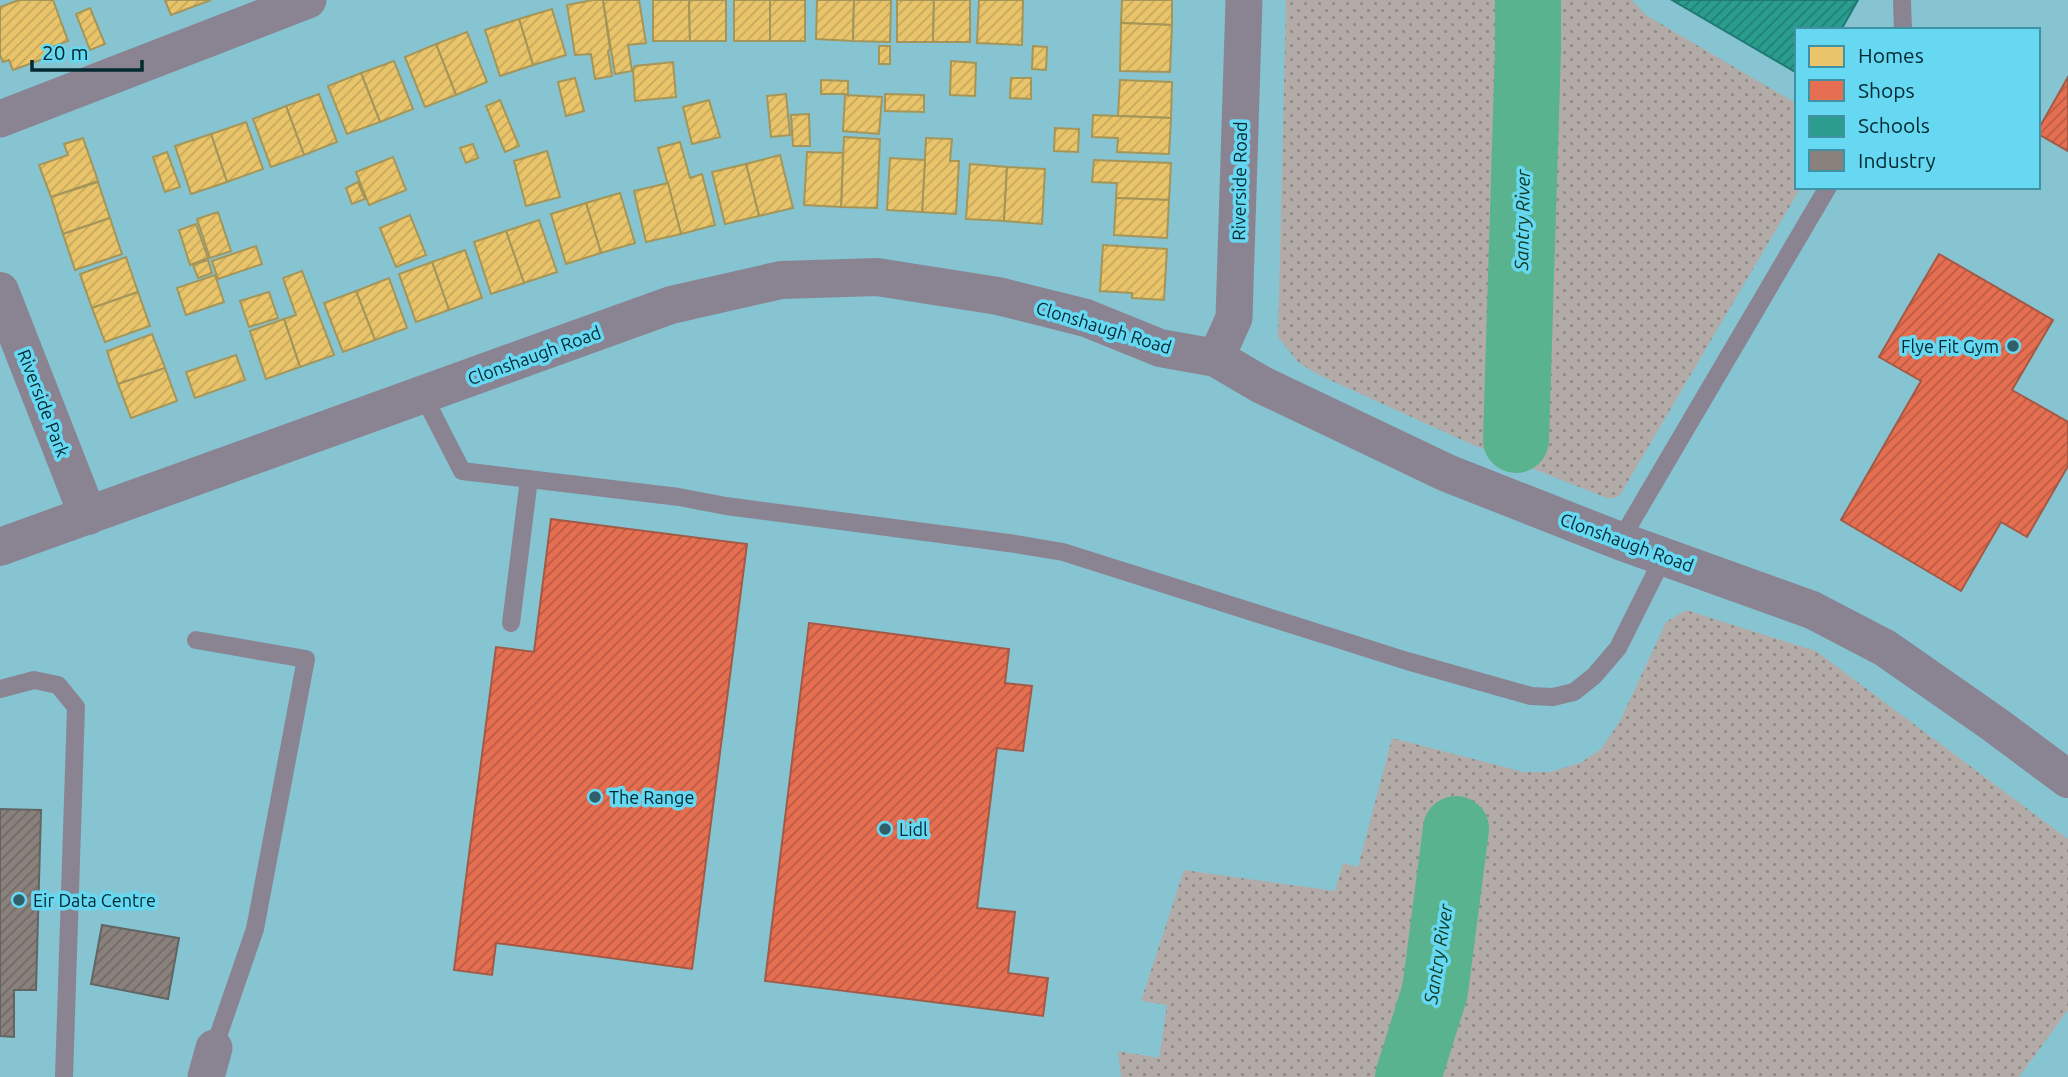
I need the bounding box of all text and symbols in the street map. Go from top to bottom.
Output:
scale bar [32,28,142,72]
legend [1795,28,2040,189]
text: 20 m [42,40,89,64]
text: Homes [1858,43,1924,67]
text: Shops [1858,78,1915,102]
text: Schools [1858,113,1930,137]
street label: Riverside Road [1228,121,1250,241]
text: Industry [1858,148,1936,172]
water label: Santry River [1510,169,1534,272]
street label: Clonshaugh Road [1034,297,1174,357]
street label: Clonshaugh Road [465,322,603,388]
place label: Flye Fit Gym [1901,336,1999,356]
marker: Flye Fit Gym [2005,338,2021,354]
street label: Riverside Park [14,346,74,460]
street label: Clonshaugh Road [1558,509,1696,575]
place label: The Range [609,787,694,807]
marker: The Range [587,789,603,805]
place label: Lidl [899,819,928,839]
marker: Lidl [877,821,893,837]
place label: Eir Data Centre [33,890,156,910]
marker: Eir Data Centre [11,892,27,908]
water label: Santry River [1419,902,1457,1006]

